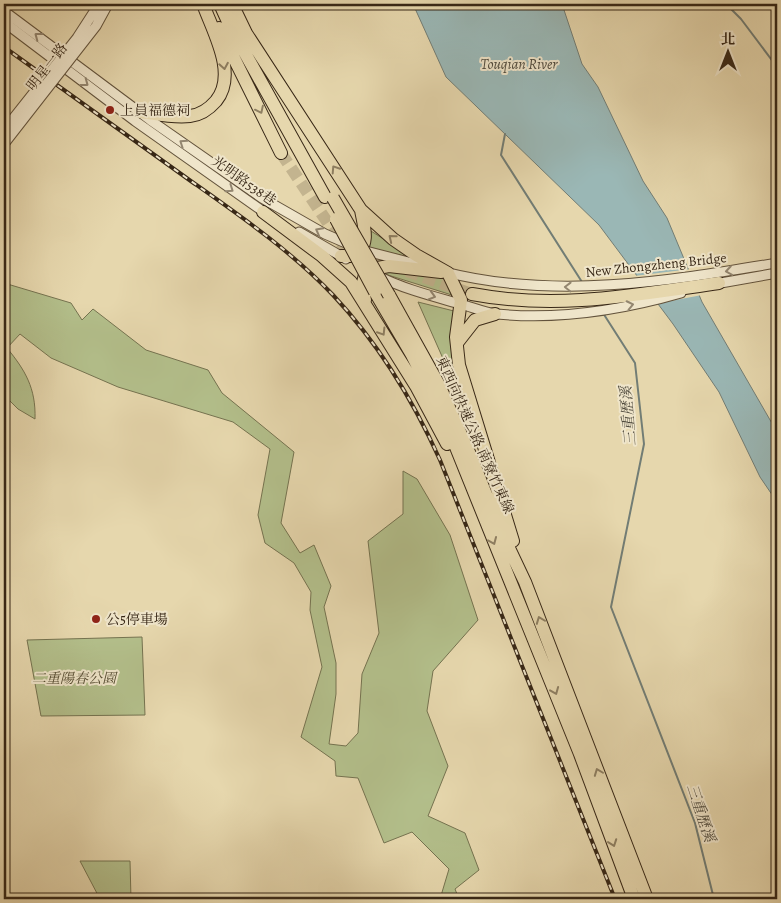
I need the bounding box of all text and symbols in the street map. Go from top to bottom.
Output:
north arrow [704,28,754,78]
text: 北 [721,30,735,49]
one-way arrow [34,33,44,42]
street label: 明星一路 [22,39,72,95]
water label: Touqian River [480,54,558,74]
one-way arrow [218,62,228,71]
one-way arrow [79,77,88,85]
place label: 上員福德祠 [120,101,190,120]
marker: 上員福德祠 [104,104,116,116]
one-way arrow [254,105,264,114]
one-way arrow [179,140,188,149]
street label: 光明路538巷 [208,152,280,210]
one-way arrow [332,165,341,175]
one-way arrow [224,183,234,192]
one-way arrow [315,227,324,237]
one-way arrow [389,235,398,243]
street label: New Zhongzheng Bridge [585,248,727,282]
one-way arrow [725,265,733,276]
one-way arrow [563,281,571,292]
one-way arrow [427,290,436,301]
one-way arrow [626,300,635,311]
one-way arrow [376,327,386,336]
street label: 東西向快速公路 南寮竹東線 [432,353,518,517]
water label: 三重歷溪 [615,383,641,447]
one-way arrow [487,536,498,545]
place label: 公5停車場 [106,610,168,629]
marker: 公5停車場 [90,613,102,625]
one-way arrow [536,617,546,625]
park label: 二重陽春公園 [32,669,118,688]
one-way arrow [549,686,559,695]
one-way arrow [594,768,604,777]
water label: 三重歷溪 [682,781,720,847]
one-way arrow [607,838,617,847]

